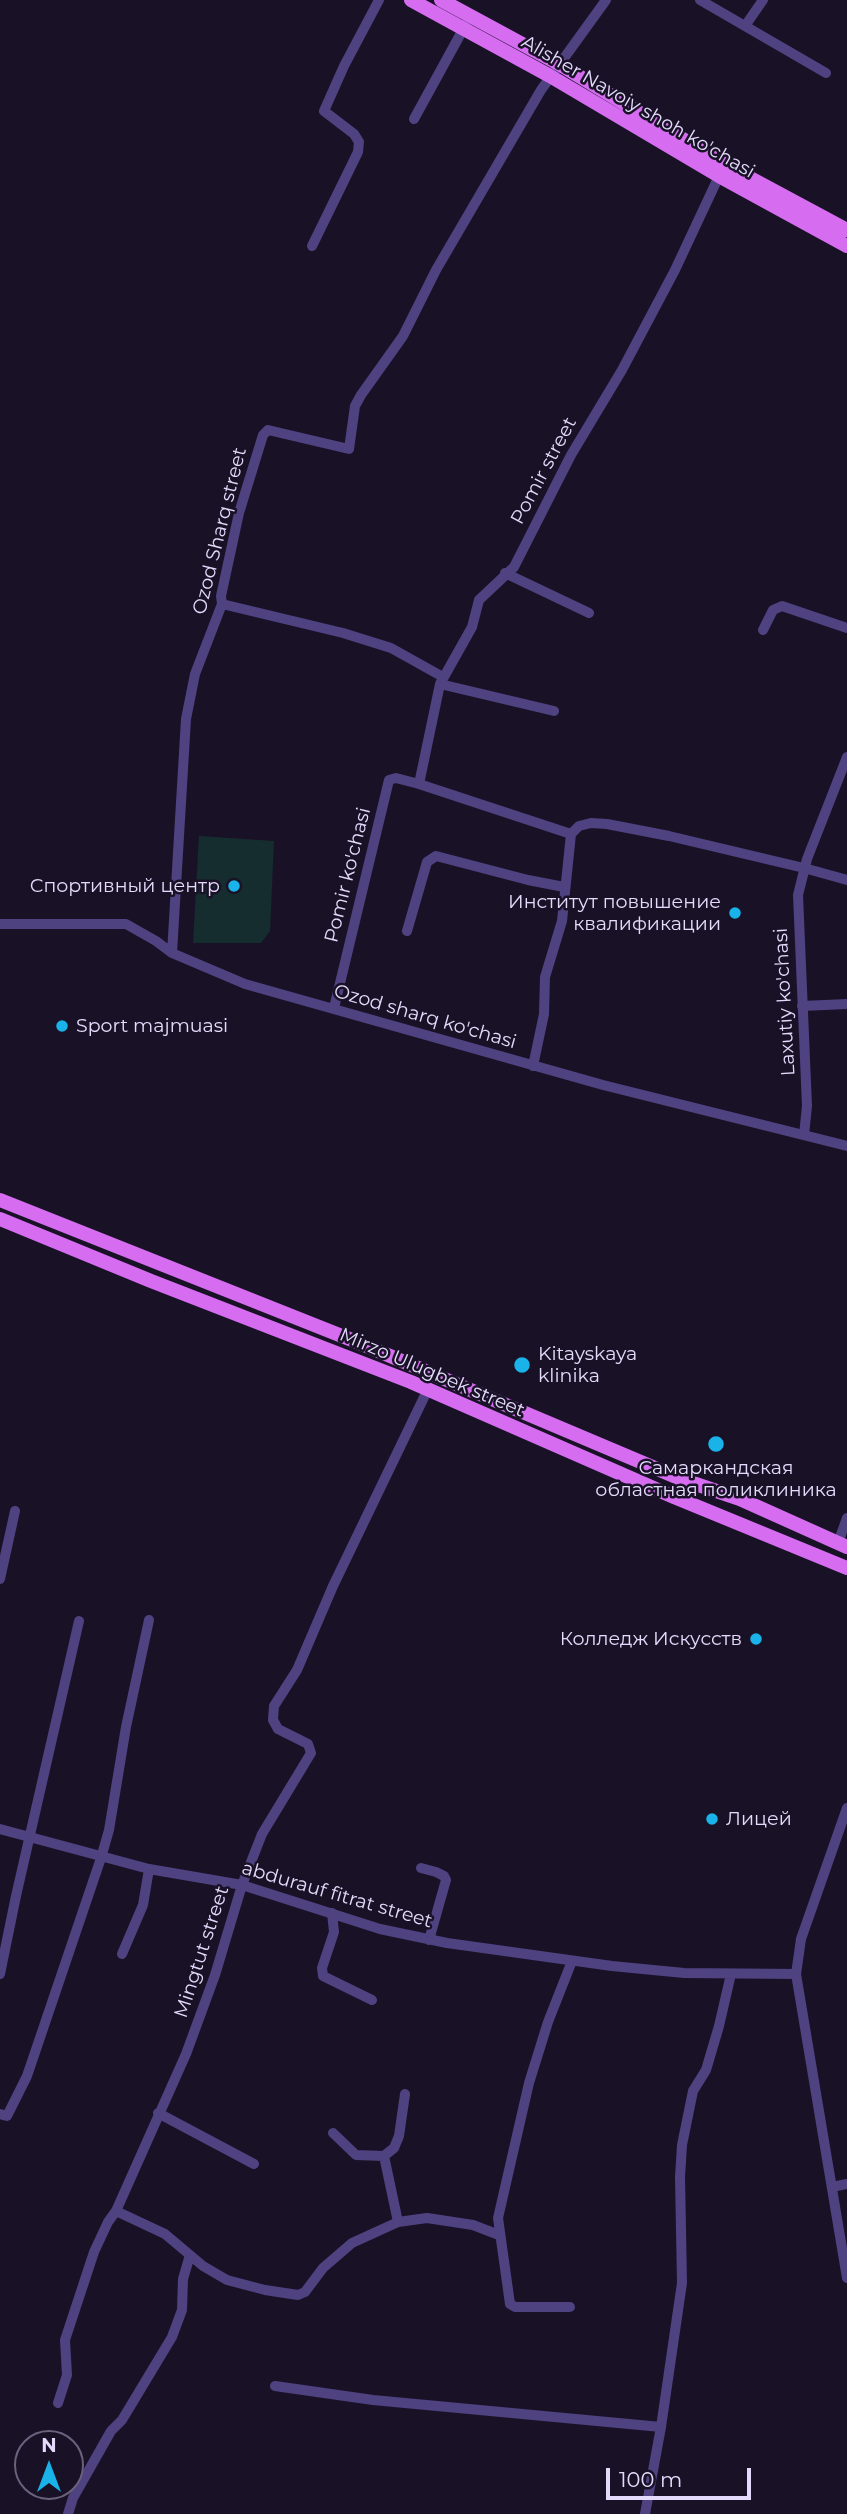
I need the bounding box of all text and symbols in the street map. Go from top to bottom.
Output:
street label: Alisher Navoiy shoh ko'chasi [517,31,759,183]
street label: Pomir street [506,413,582,529]
street label: Ozod Sharq street [188,445,252,617]
street label: Pomir ko'chasi [320,805,376,945]
place label: Спортивный центр [30,875,220,897]
marker: Спортивный центр [226,878,242,894]
place label: Институт повышение квалификации [508,891,721,935]
marker: Институт повышение квалификации [727,905,743,921]
street label: Laxutiy ko'chasi [770,927,800,1077]
street label: Ozod sharq ko'chasi [331,980,519,1054]
place label: Sport majmuasi [76,1015,228,1037]
marker: Sport majmuasi [54,1018,70,1034]
street label: Mirzo Ulugbek street [336,1324,528,1422]
place label: Kitayskaya klinika [538,1343,637,1387]
marker: Kitayskaya klinika [512,1355,532,1375]
marker: Самаркандская областная поликлиника [706,1434,726,1454]
place label: Самаркандская областная поликлиника [595,1457,837,1501]
place label: Колледж Искусств [560,1628,742,1650]
marker: Колледж Искусств [748,1631,764,1647]
place label: Лицей [726,1808,792,1830]
marker: Лицей [704,1811,720,1827]
street label: abdurauf fitrat street [239,1857,435,1933]
street label: Mingtut street [170,1883,234,2021]
north arrow [14,2430,84,2500]
text: N [41,2434,57,2457]
scale bar [609,2454,754,2498]
text: 100 m [619,2467,682,2492]

